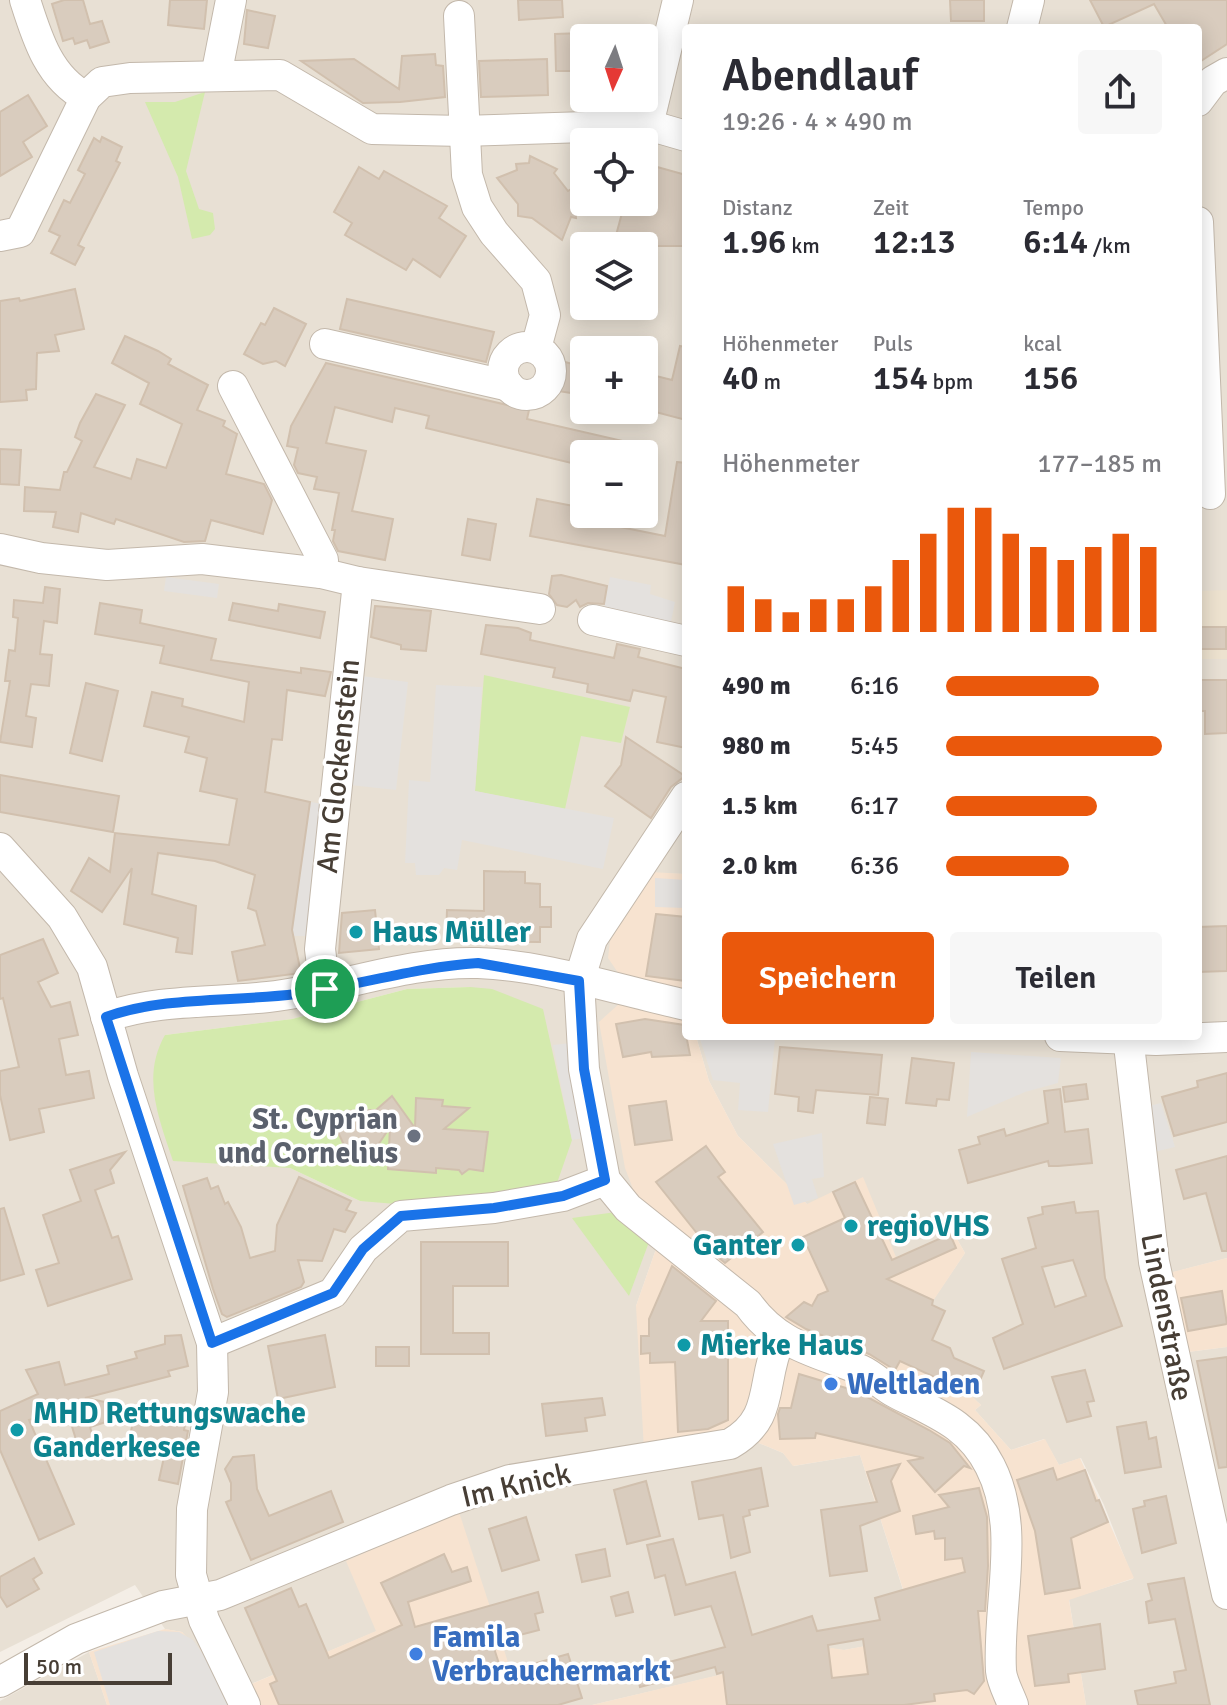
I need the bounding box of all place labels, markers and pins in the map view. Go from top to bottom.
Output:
place label: Haus Müller [372,914,531,951]
marker: Haus Müller [347,923,365,941]
pin [291,955,359,1023]
place label: St. Cyprian und Cornelius [218,1101,398,1172]
marker: St. Cyprian und Cornelius [405,1127,423,1145]
place label: regioVHS [867,1208,990,1245]
marker: regioVHS [842,1217,860,1235]
place label: Ganter [693,1227,782,1264]
marker: Ganter [789,1236,807,1254]
place label: Mierke Haus [700,1327,863,1364]
marker: Mierke Haus [675,1336,693,1354]
place label: Weltladen [847,1366,980,1403]
marker: Weltladen [822,1375,840,1393]
place label: MHD Rettungswache Ganderkesee [33,1395,306,1466]
marker: MHD Rettungswache Ganderkesee [8,1421,26,1439]
place label: Famila Verbrauchermarkt [432,1619,671,1690]
marker: Famila Verbrauchermarkt [407,1645,425,1663]

